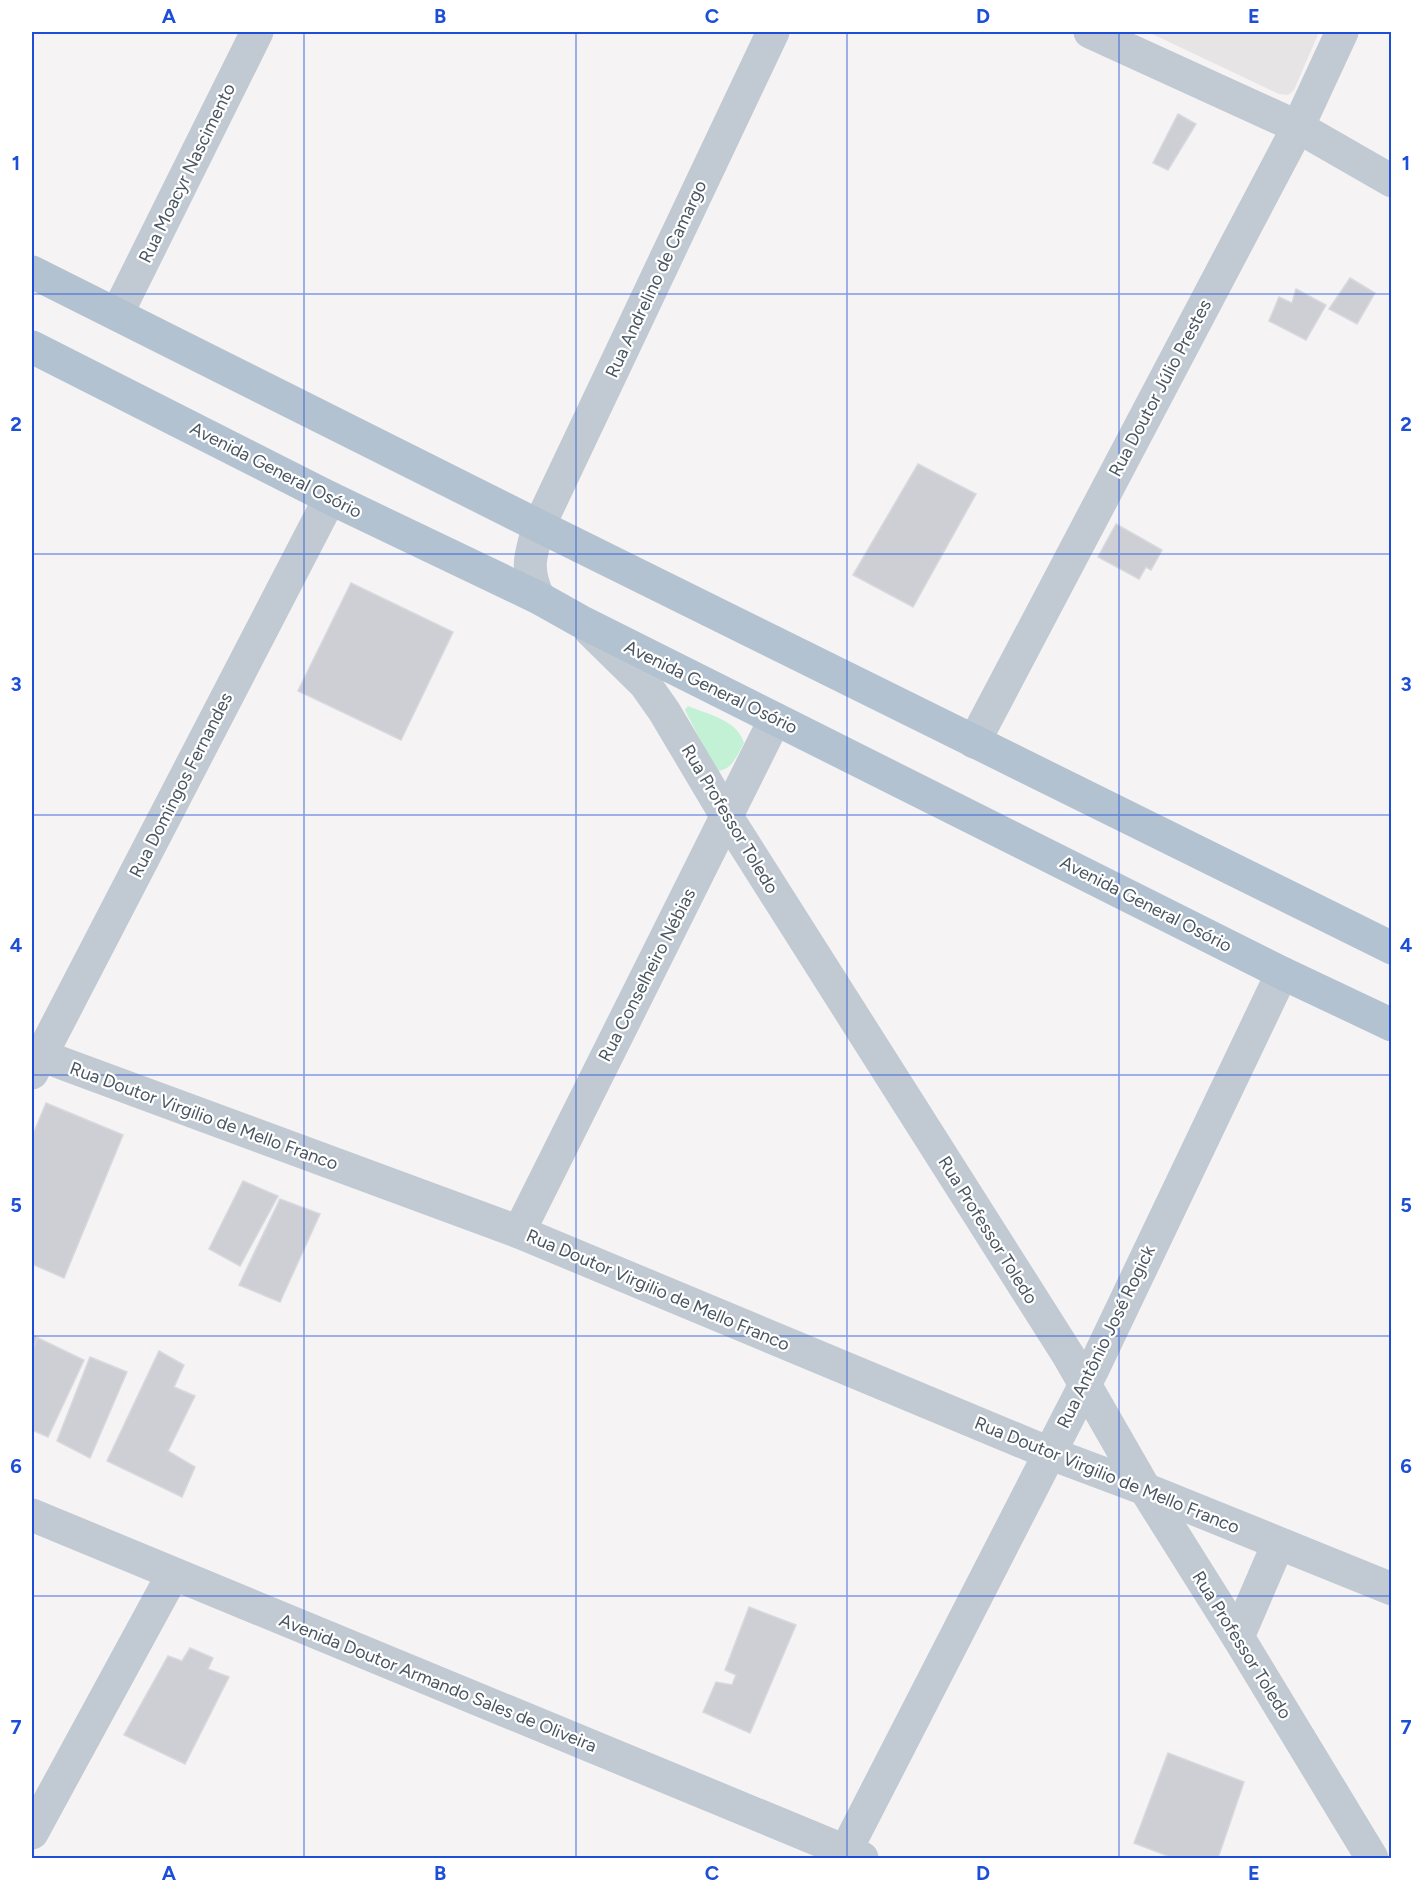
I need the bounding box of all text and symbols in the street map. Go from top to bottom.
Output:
text: A [162,4,177,28]
text: B [434,4,446,28]
text: C [705,4,719,28]
text: D [976,4,990,28]
text: E [1248,4,1260,28]
street label: Rua Moacyr Nascimento [134,80,240,266]
text: 1 [12,151,20,175]
text: 1 [1402,151,1410,175]
street label: Rua Andrelino de Camargo [601,177,711,381]
street label: Rua Doutor Júlio Prestes [1104,296,1216,480]
text: 2 [10,412,22,436]
text: 2 [1400,412,1412,436]
street label: Avenida General Osório [186,417,366,523]
street label: Avenida General Osório [621,635,801,739]
text: 3 [10,672,22,696]
text: 3 [1400,672,1412,696]
street label: Rua Domingos Fernandes [125,689,237,881]
street label: Rua Professor Toledo [677,740,783,898]
street label: Avenida General Osório [1056,851,1236,957]
street label: Rua Conselheiro Nébias [594,885,700,1065]
text: 4 [10,933,23,957]
text: 4 [1400,933,1413,957]
street label: Rua Doutor Virgilio de Mello Franco [67,1057,341,1175]
street label: Rua Professor Toledo [934,1152,1042,1308]
text: 5 [10,1193,22,1217]
text: 5 [1400,1193,1412,1217]
street label: Rua Doutor Virgilio de Mello Franco [523,1224,793,1356]
street label: Rua Antônio José Rogick [1052,1242,1160,1432]
street label: Rua Doutor Virgilio de Mello Franco [971,1412,1243,1538]
text: 6 [10,1454,22,1478]
text: 6 [1400,1454,1412,1478]
street label: Rua Professor Toledo [1188,1567,1296,1723]
street label: Avenida Doutor Armando Sales de Oliveira [276,1609,600,1757]
text: 7 [10,1715,22,1739]
text: 7 [1400,1715,1412,1739]
text: A [162,1861,177,1885]
text: B [434,1861,446,1885]
text: C [705,1861,719,1885]
text: D [976,1861,990,1885]
text: E [1248,1861,1260,1885]

